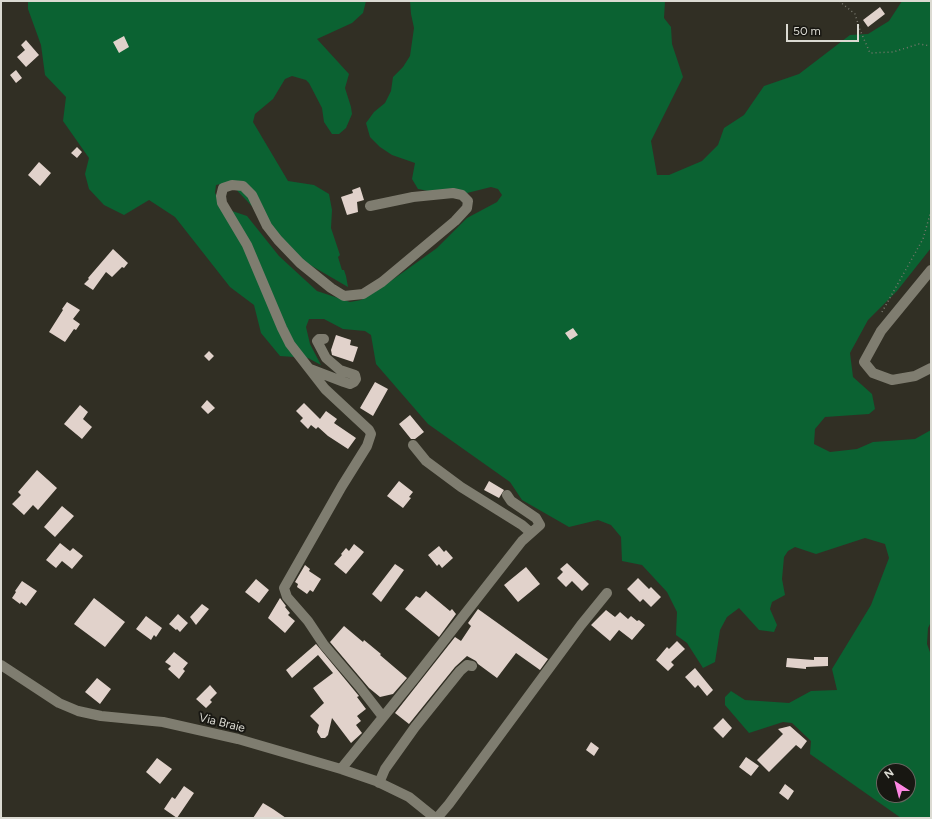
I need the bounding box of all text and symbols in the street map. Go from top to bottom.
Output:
scale bar [788,16,861,42]
text: 50 m [793,24,821,38]
street label: Via Braie [197,710,247,736]
north arrow [876,763,916,803]
text: N [882,766,896,781]

